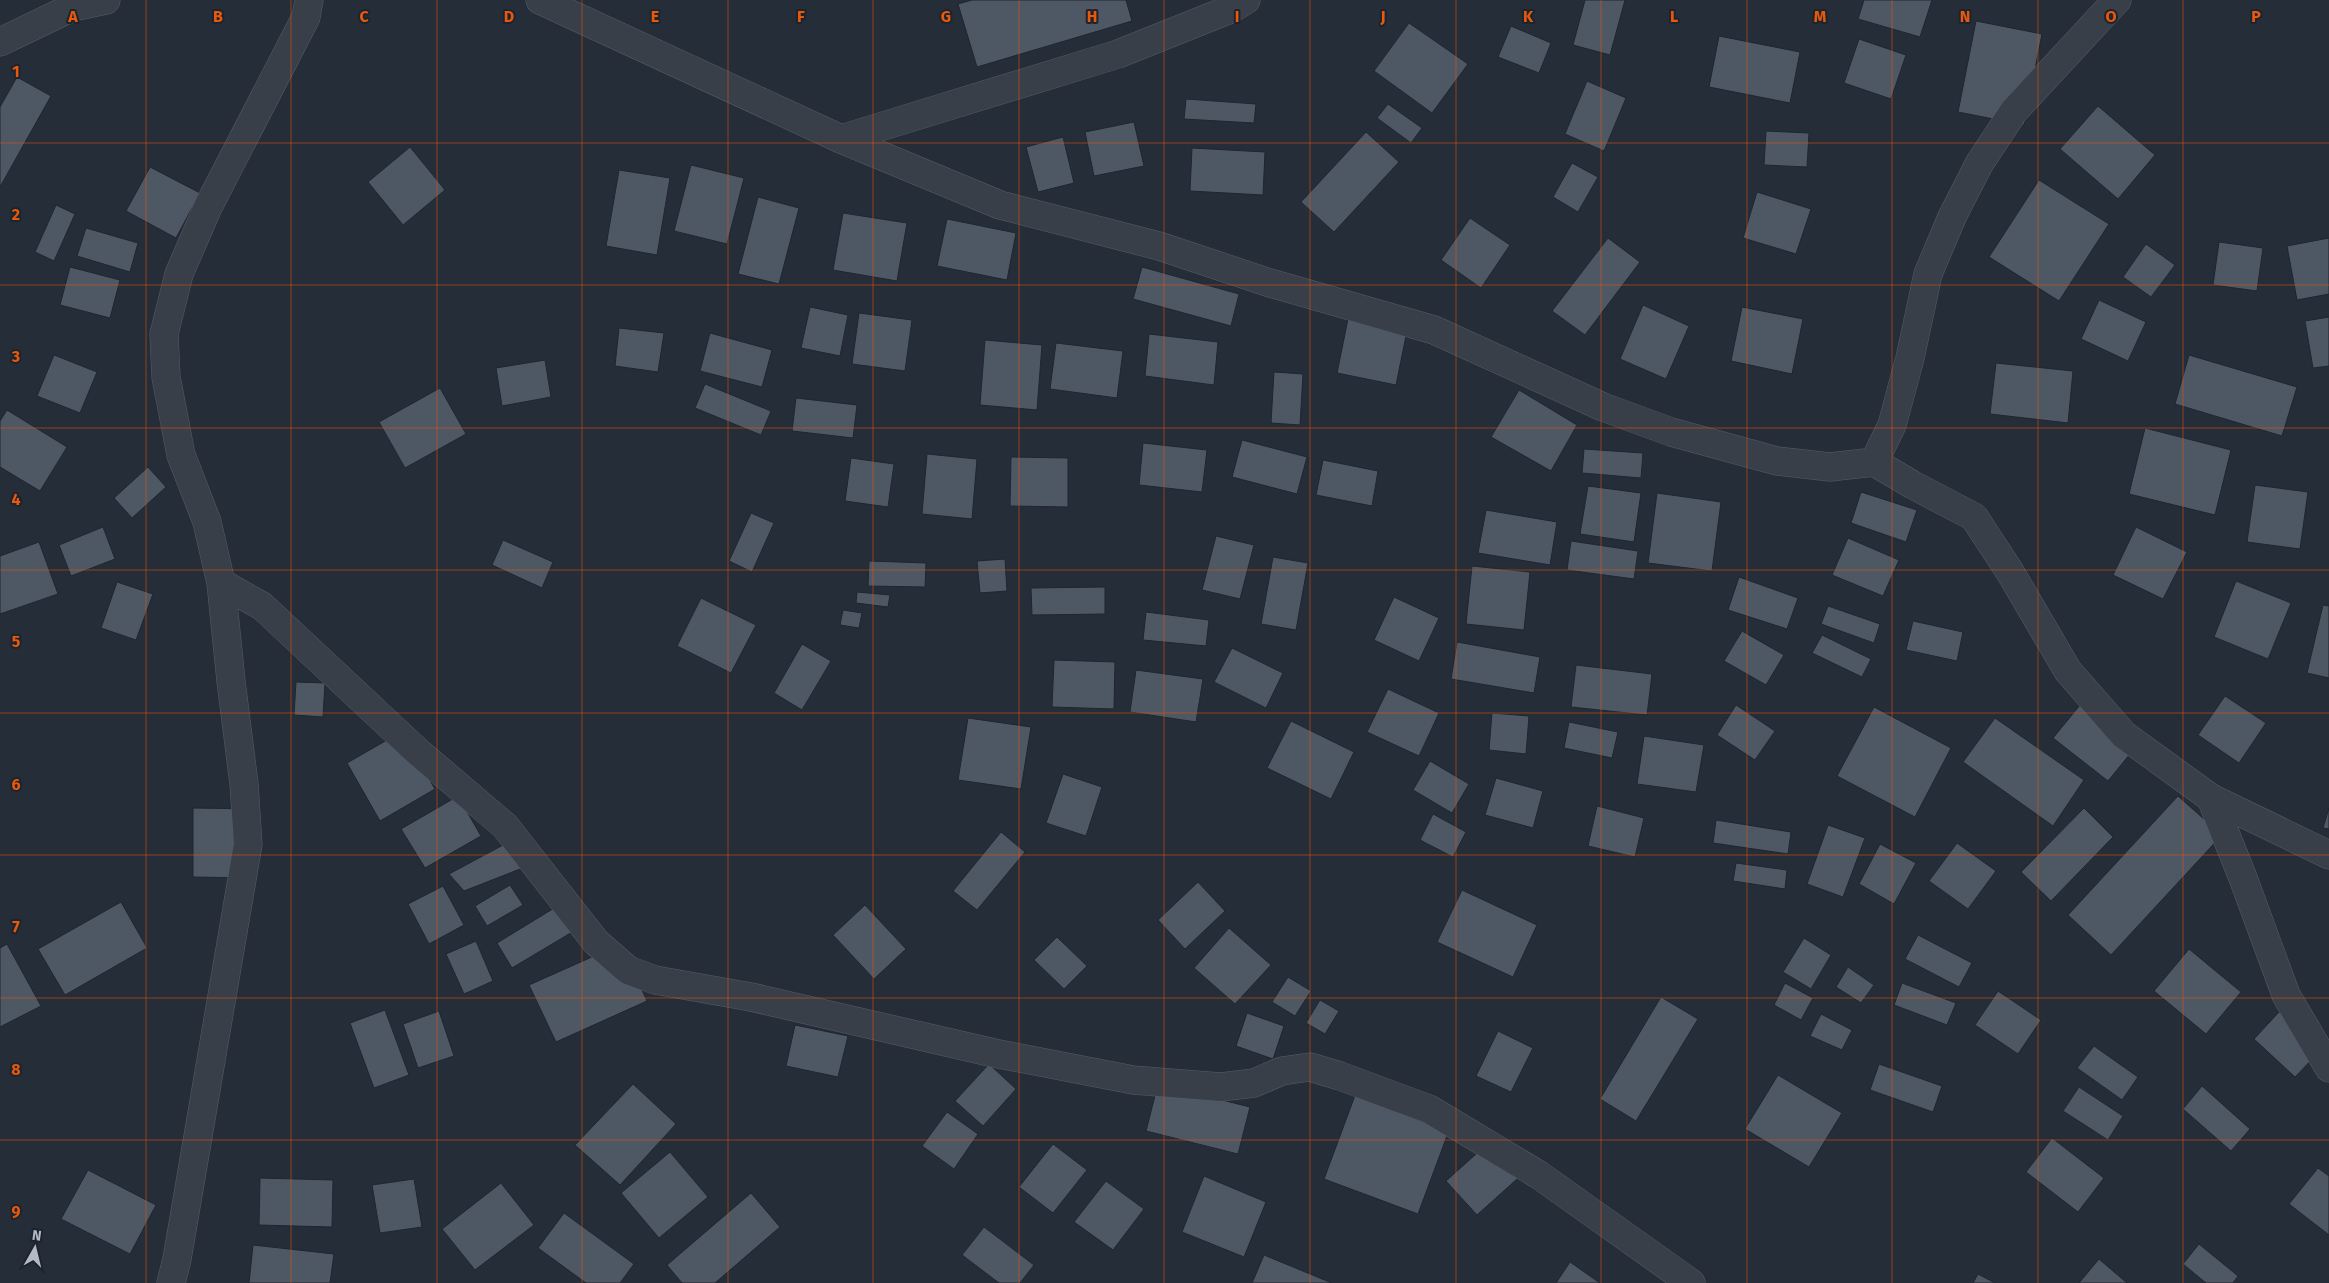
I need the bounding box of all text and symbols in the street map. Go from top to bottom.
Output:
text: A [67,7,78,26]
text: B [213,7,223,26]
text: C [359,7,369,26]
text: D [504,7,514,26]
text: E [651,7,659,26]
text: F [797,7,805,26]
text: G [941,7,951,26]
text: H [1087,7,1097,26]
text: I [1235,7,1239,26]
text: J [1379,7,1386,26]
text: K [1523,7,1534,26]
text: L [1670,7,1678,26]
text: M [1814,7,1827,26]
text: N [1960,7,1970,26]
text: O [2105,7,2117,26]
text: P [2251,7,2261,26]
text: 1 [12,62,20,81]
text: 2 [12,205,20,224]
text: 3 [11,347,20,366]
text: 4 [11,490,21,509]
text: 5 [12,632,21,651]
text: 6 [11,775,21,794]
text: 7 [12,917,20,936]
text: 8 [11,1060,21,1079]
text: 9 [12,1202,21,1221]
north arrow [10,1223,60,1273]
text: N [31,1227,43,1245]

